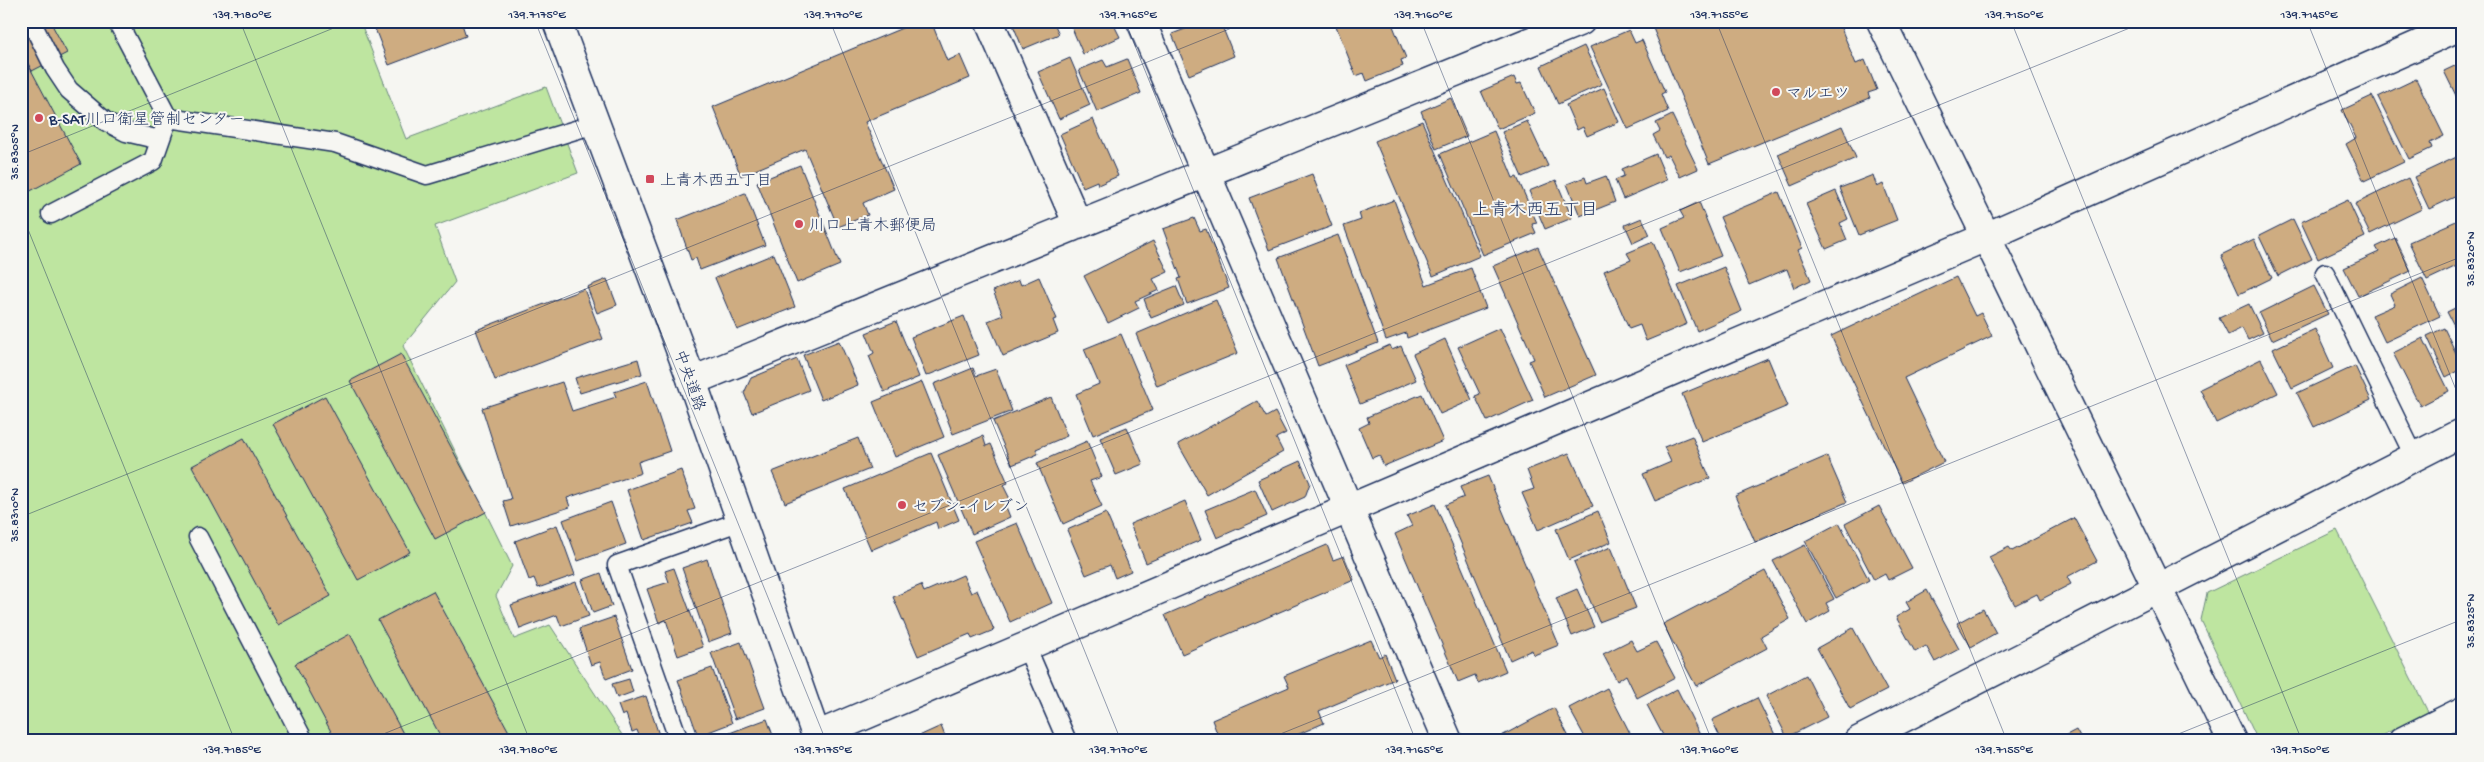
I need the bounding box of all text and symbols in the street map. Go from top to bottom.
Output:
text: 139.7180°E [212,9,272,23]
text: 139.7175°E [507,9,566,23]
text: 139.7170°E [803,9,862,23]
text: 139.7165°E [1098,9,1157,23]
text: 139.7160°E [1393,9,1452,23]
text: 139.7155°E [1689,9,1748,23]
text: 139.7150°E [1984,9,2043,23]
text: 139.7145°E [2280,9,2338,23]
marker: マルエツ [1770,86,1782,98]
place label: マルエツ [1786,86,1850,105]
place label: B-SAT川口衛星管制センター [48,110,245,131]
marker: B-SAT川口衛星管制センター [33,112,45,124]
text: 35.8305°N [9,124,23,181]
place label: 上青木西五丁目 [660,171,772,192]
marker: 上青木西五丁目 [644,173,656,185]
district label: 上青木西五丁目 [1472,200,1598,222]
place label: 川口上青木郵便局 [809,216,937,237]
marker: 川口上青木郵便局 [793,218,805,230]
text: 35.8320°N [2465,231,2479,288]
street label: 中央道路 [668,348,709,415]
text: 35.8310°N [9,488,23,543]
place label: セブン-イレブン [912,498,1029,518]
marker: セブン-イレブン [896,499,908,511]
text: 35.8325°N [2465,594,2479,649]
text: 139.7185°E [202,744,261,758]
text: 139.7180°E [498,744,558,758]
text: 139.7175°E [793,744,852,758]
text: 139.7170°E [1088,744,1147,758]
text: 139.7165°E [1384,744,1443,758]
text: 139.7160°E [1679,744,1738,758]
text: 139.7155°E [1974,744,2033,758]
text: 139.7150°E [2270,744,2329,758]

